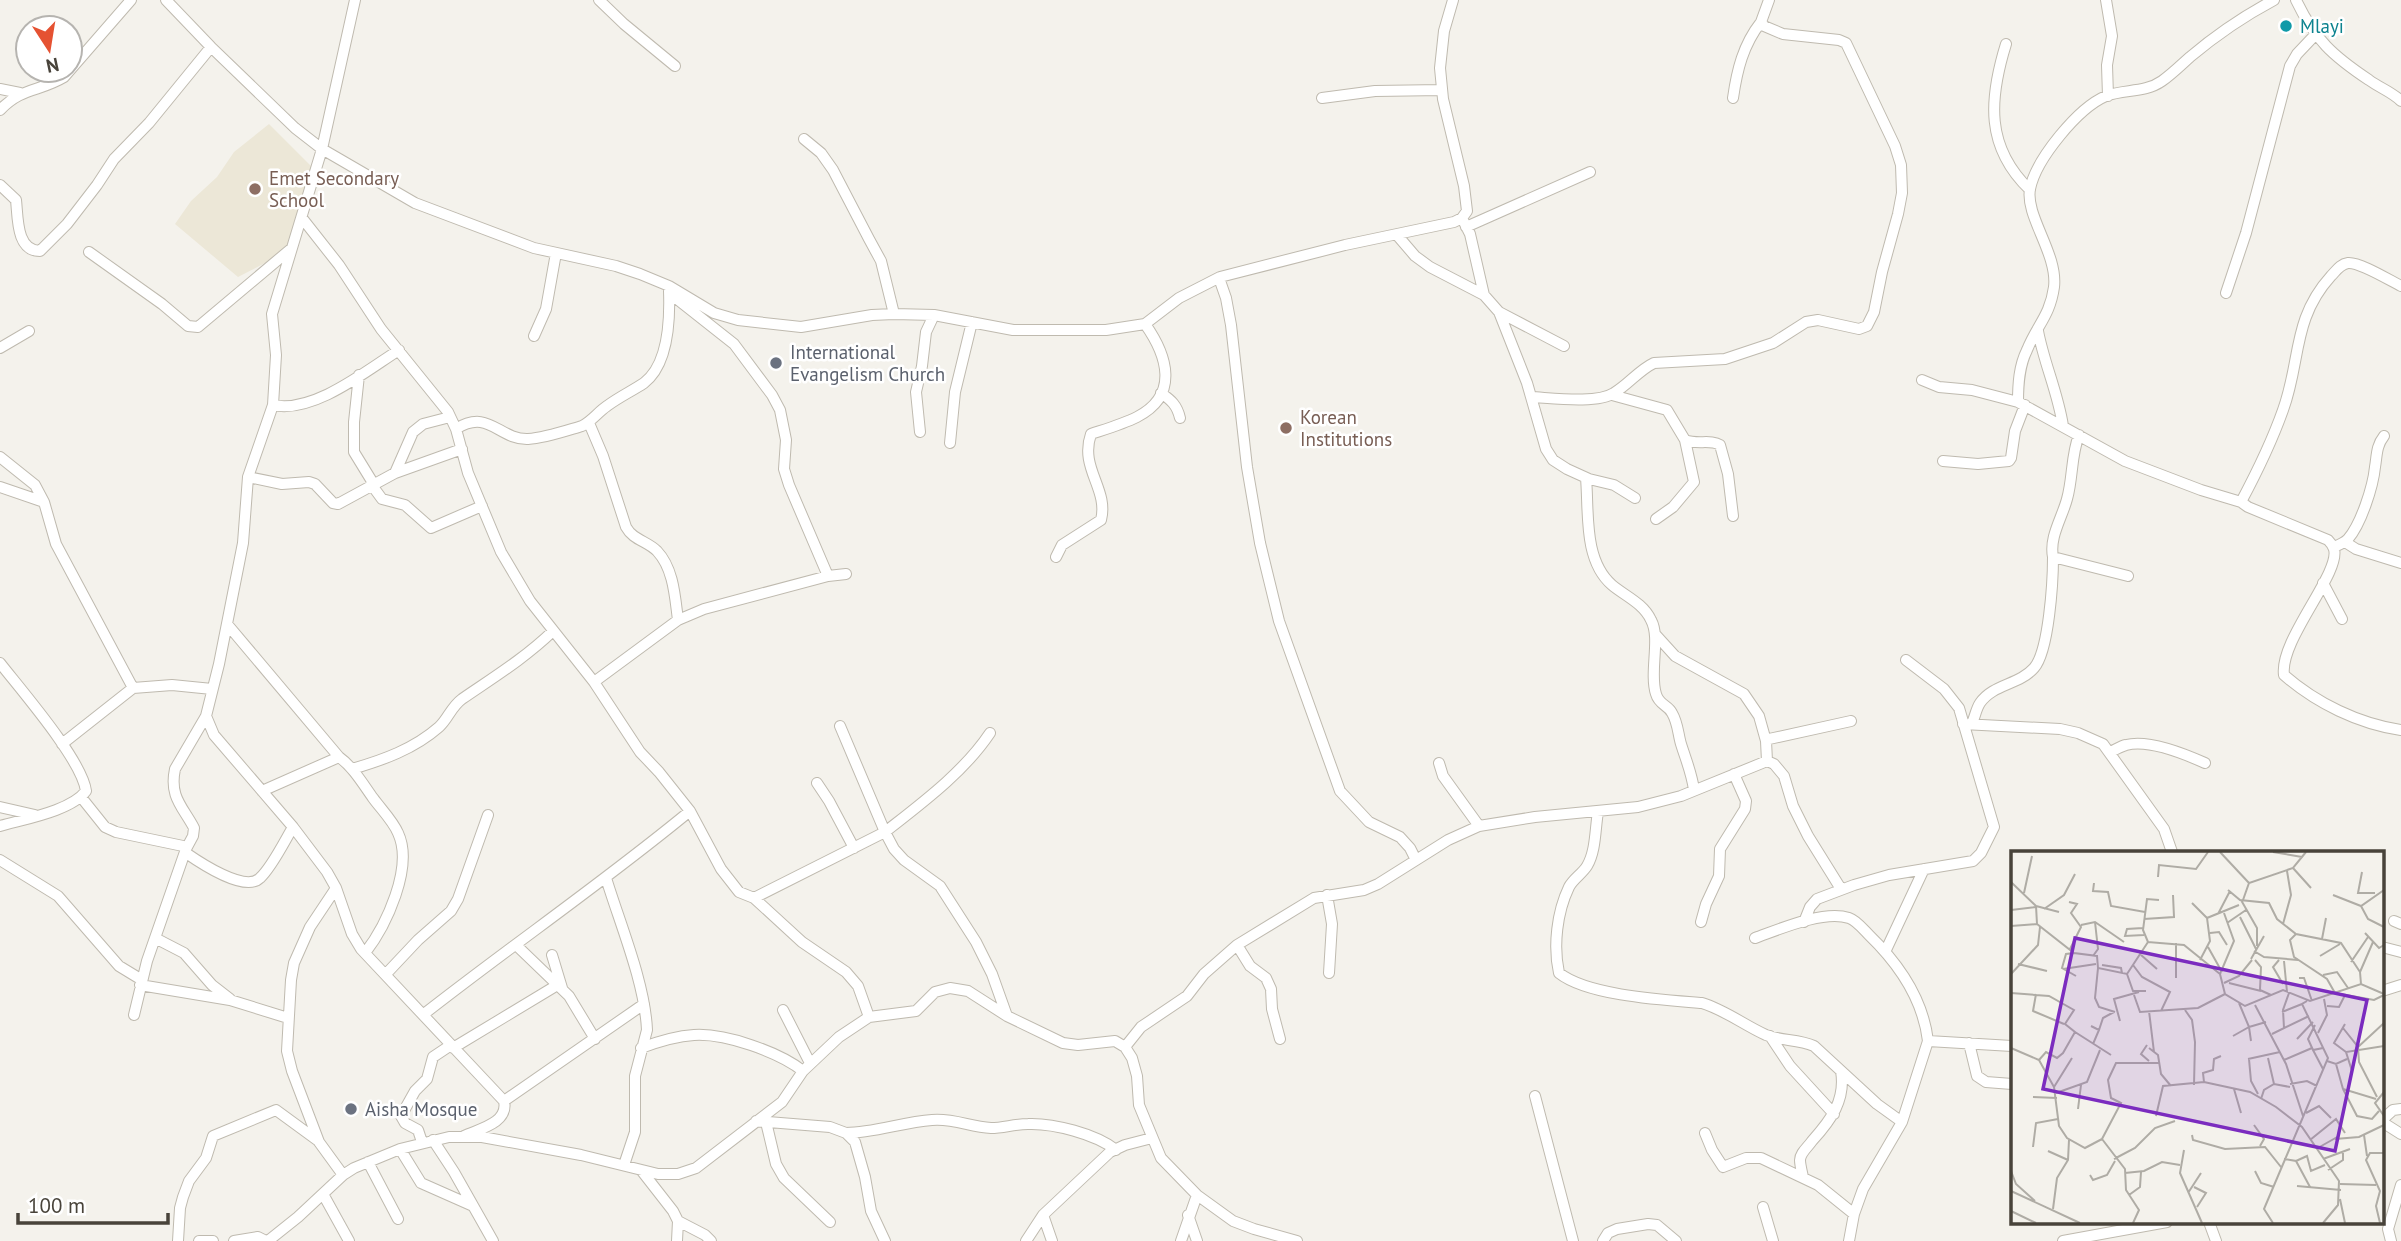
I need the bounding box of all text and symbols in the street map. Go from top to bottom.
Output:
north arrow [14,14,84,84]
place label: Mlayi [2300,14,2344,38]
marker: Mlayi [2278,18,2294,34]
text: N [44,53,61,79]
place label: Emet Secondary School [269,166,399,212]
marker: Emet Secondary School [247,181,263,197]
place label: International Evangelism Church [790,340,945,386]
marker: International Evangelism Church [768,355,784,371]
place label: Korean Institutions [1300,405,1392,451]
marker: Korean Institutions [1278,420,1294,436]
inset map [2011,851,2384,1224]
place label: Aisha Mosque [365,1097,477,1121]
marker: Aisha Mosque [343,1101,359,1117]
scale bar [18,1182,168,1226]
text: 100 m [28,1192,85,1219]

